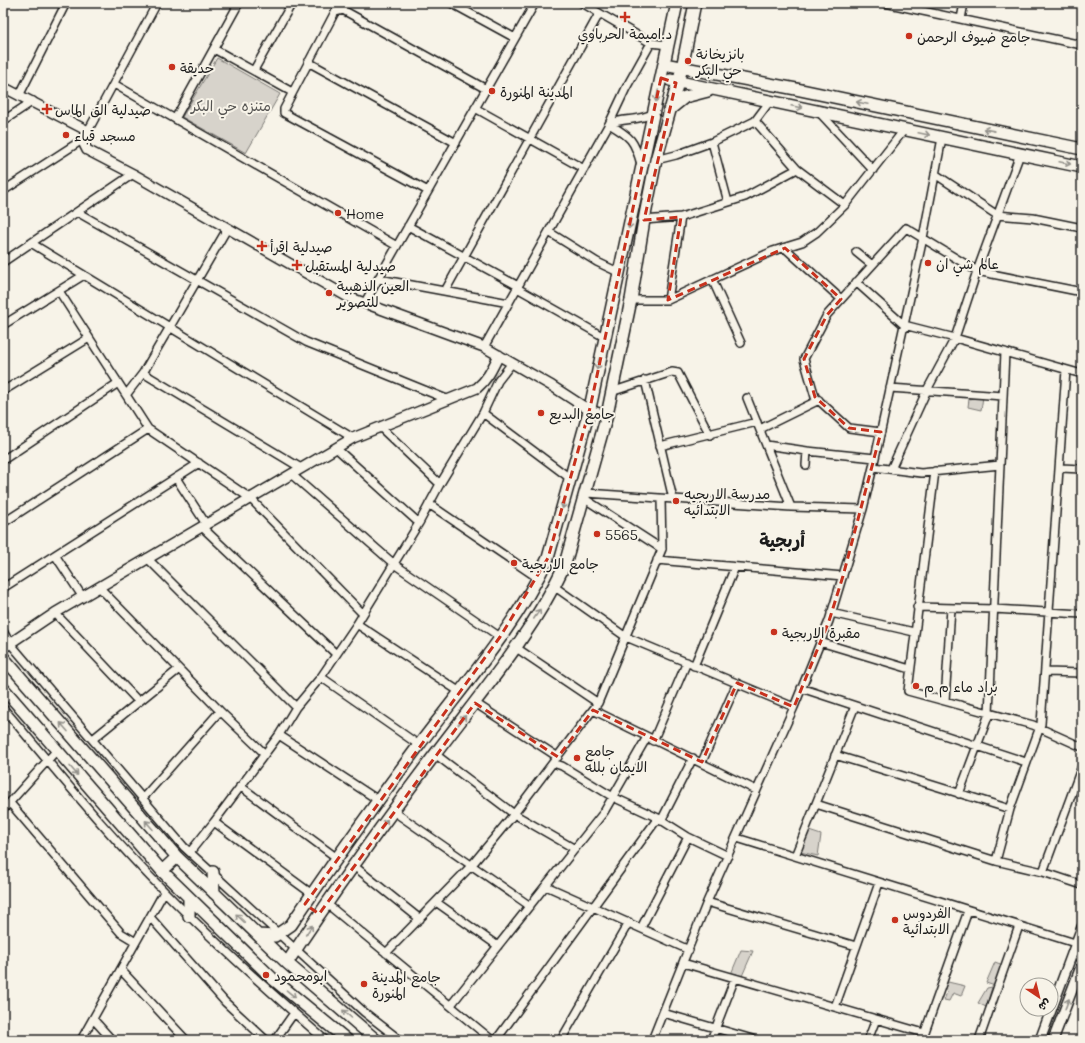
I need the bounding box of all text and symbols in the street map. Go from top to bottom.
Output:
marker: د.اميمة الحرباوي [619,11,631,23]
place label: د.اميمة الحرباوي [578,24,672,45]
place label: جامع ضيوف الرحمن [917,27,1031,48]
marker: جامع ضيوف الرحمن [904,31,914,41]
place label: بانزيخانة حي البكر [695,44,745,83]
marker: بانزيخانة حي البكر [683,56,693,66]
place label: حديقة [180,58,214,77]
marker: حديقة [167,62,177,72]
place label: المدينة المنورة [500,82,573,102]
marker: المدينة المنورة [487,86,497,96]
one-way arrow [653,89,661,102]
park label: متنزه حي البكر [190,96,271,119]
one-way arrow [856,98,869,106]
place label: صيدلية الق الماس [55,100,151,119]
one-way arrow [790,103,803,111]
marker: صيدلية الق الماس [42,104,52,114]
one-way arrow [983,125,996,133]
place label: مسجد قباء [74,126,136,145]
marker: مسجد قباء [61,130,71,140]
one-way arrow [917,130,930,138]
one-way arrow [1058,160,1071,168]
place label: Home [346,204,384,223]
marker: Home [333,208,343,218]
one-way arrow [626,216,634,229]
place label: صيدلية اقرأ [270,237,332,256]
marker: صيدلية اقرأ [257,241,267,251]
place label: عالم شي ان [936,254,999,277]
place label: صيدلية المستقبل [305,256,396,275]
marker: عالم شي ان [923,258,933,268]
marker: صيدلية المستقبل [292,260,302,270]
place label: العين الذهبية للتصوير [336,276,409,312]
marker: العين الذهبية للتصوير [324,288,334,298]
one-way arrow [594,357,602,370]
place label: جامع البديع [549,404,614,425]
marker: جامع البديع [536,408,546,418]
place label: مدرسة الاربجيه الابتدائيه [684,484,770,519]
marker: مدرسة الاربجيه الابتدائيه [671,496,681,506]
one-way arrow [560,497,567,510]
place label: 5565 [605,525,638,544]
district label: أربجية [759,528,805,552]
marker: 5565 [592,529,602,539]
place label: جامع الاربجية [522,554,599,575]
marker: جامع الاربجية [509,558,519,568]
one-way arrow [533,609,541,620]
place label: مقبرة الاربجية [782,623,860,642]
marker: مقبرة الاربجية [769,627,779,637]
place label: براد ماء م م [924,677,998,698]
marker: براد ماء م م [911,681,921,691]
one-way arrow [457,714,466,725]
one-way arrow [60,722,69,732]
place label: جامع الايمان بلله [585,741,647,776]
marker: جامع الايمان بلله [572,753,582,763]
one-way arrow [69,766,78,776]
one-way arrow [145,819,154,830]
one-way arrow [380,819,388,830]
place label: الفردوس الابتدائية [903,903,951,938]
one-way arrow [235,913,245,922]
marker: الفردوس الابتدائية [890,915,900,925]
one-way arrow [305,925,313,936]
place label: ابومحمود [274,966,327,985]
place label: جامع المدينة المنورة [372,967,441,1003]
marker: ابومحمود [261,970,271,980]
north arrow [1019,977,1059,1017]
marker: جامع المدينة المنورة [359,979,369,989]
one-way arrow [286,989,297,998]
text: ش [1036,996,1054,1015]
one-way arrow [1064,998,1072,1010]
one-way arrow [341,1010,352,1019]

